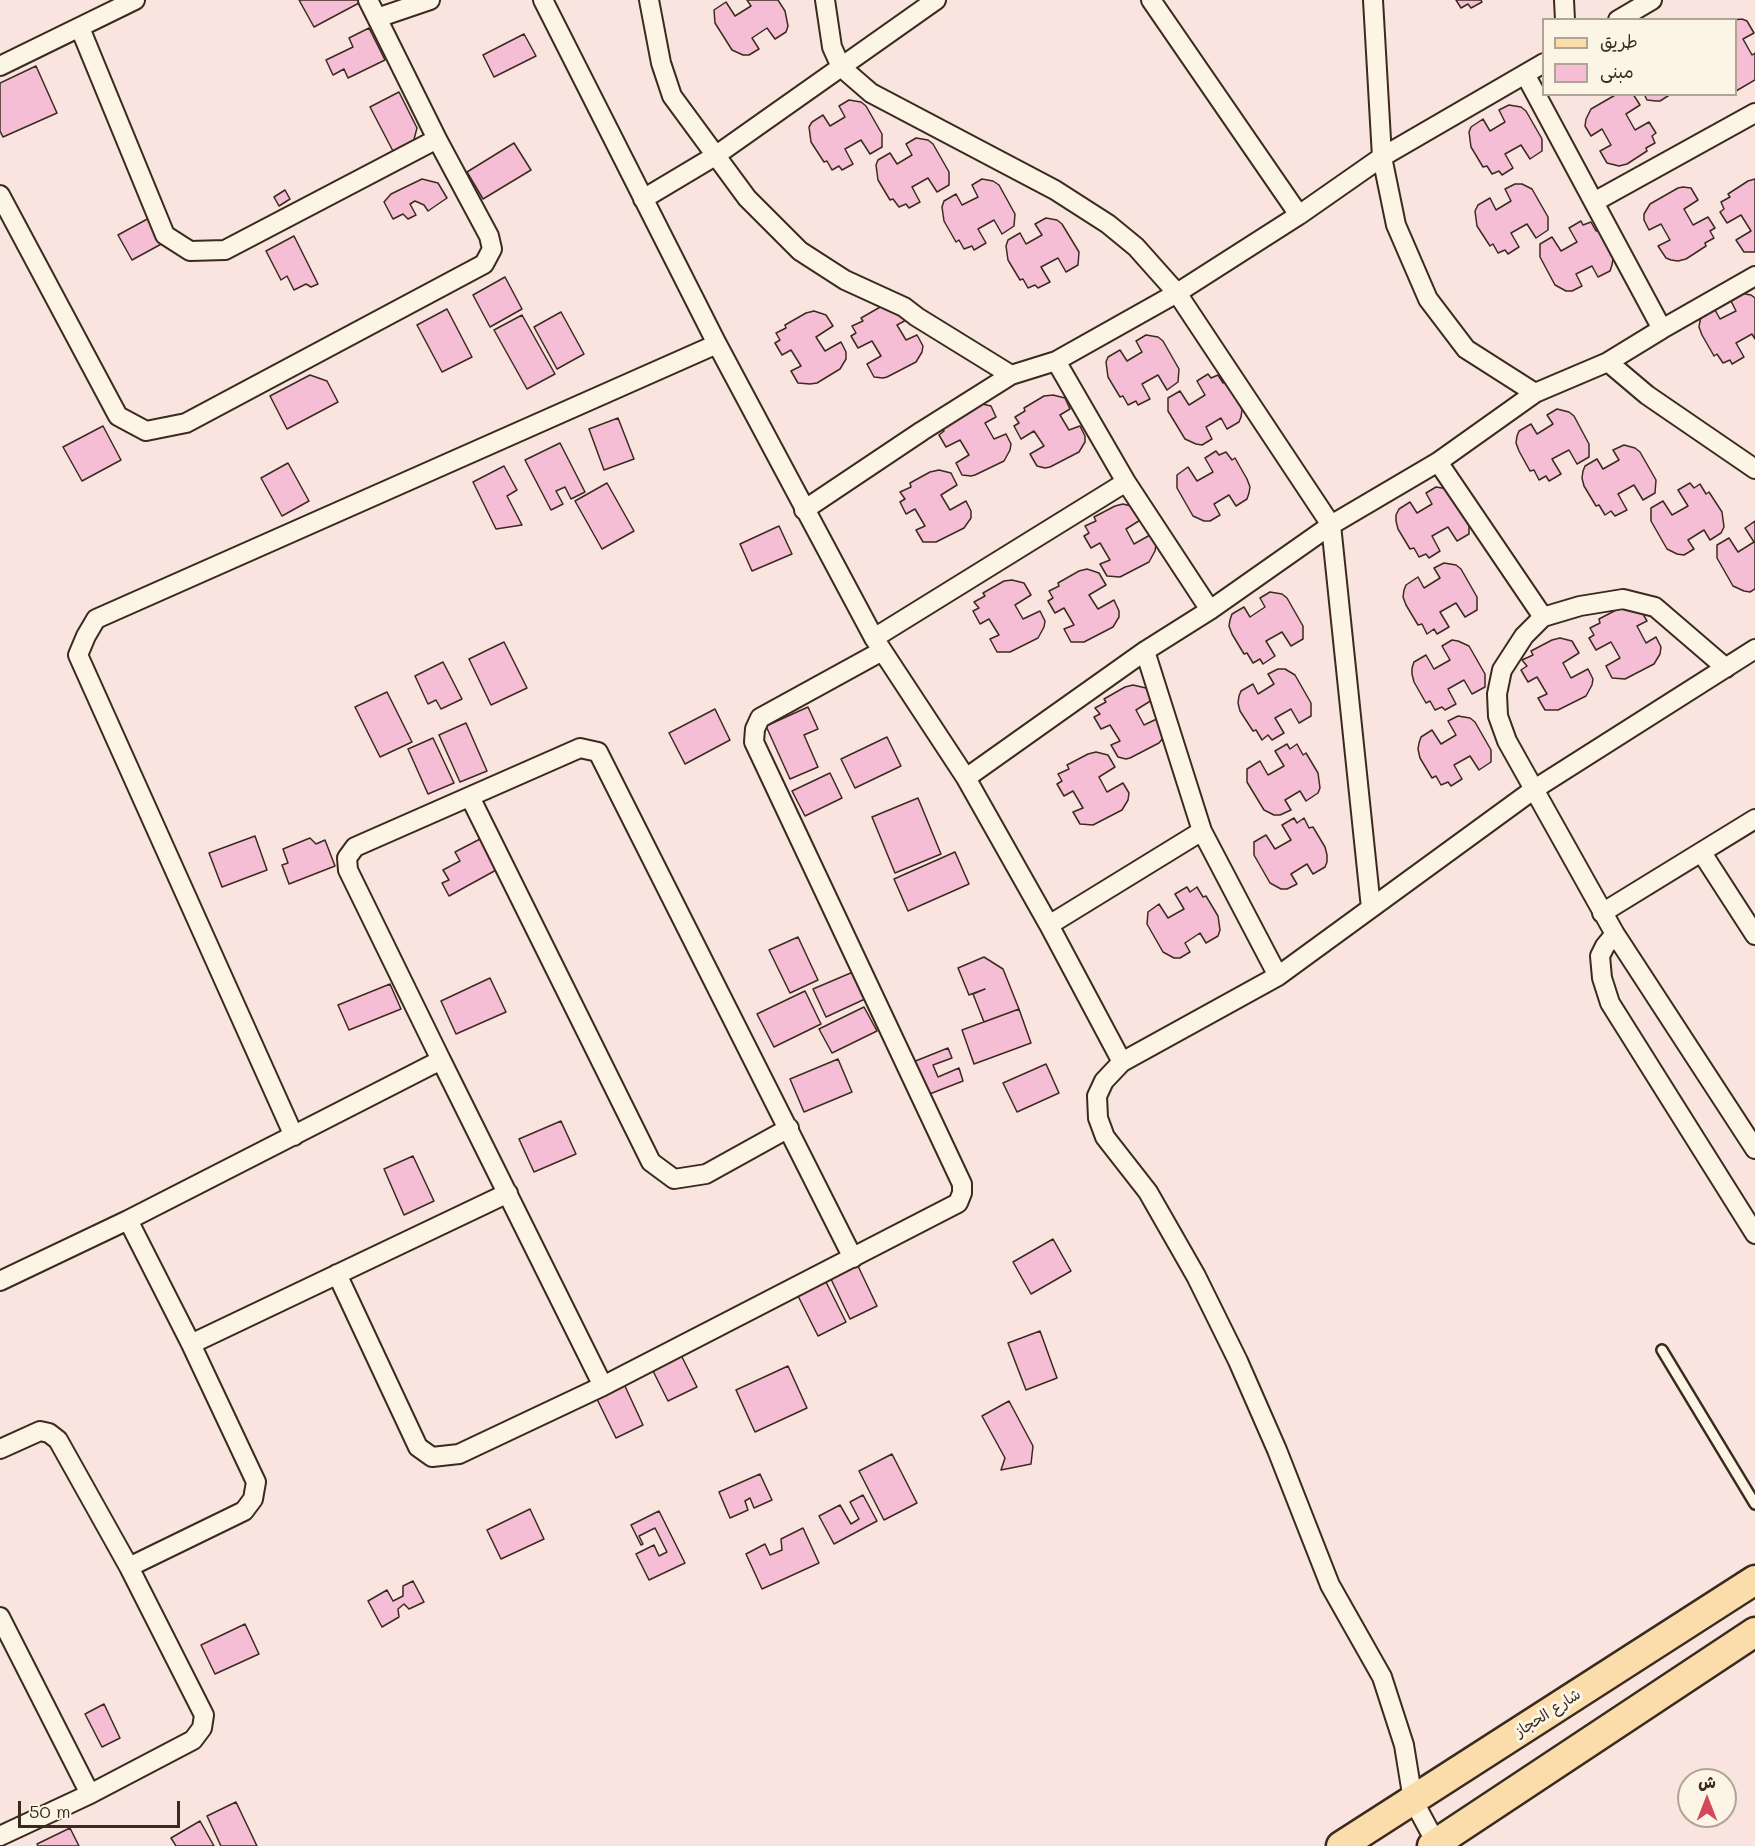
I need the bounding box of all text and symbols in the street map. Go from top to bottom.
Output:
legend [1542,18,1737,96]
text: طريق [1600,29,1638,53]
text: مبنى [1600,59,1634,83]
street label: شارع الحجاز [1512,1685,1584,1741]
north arrow [1677,1768,1737,1828]
text: ش [1698,1771,1716,1792]
scale bar [21,1789,183,1827]
text: 50 m [29,1799,71,1823]

